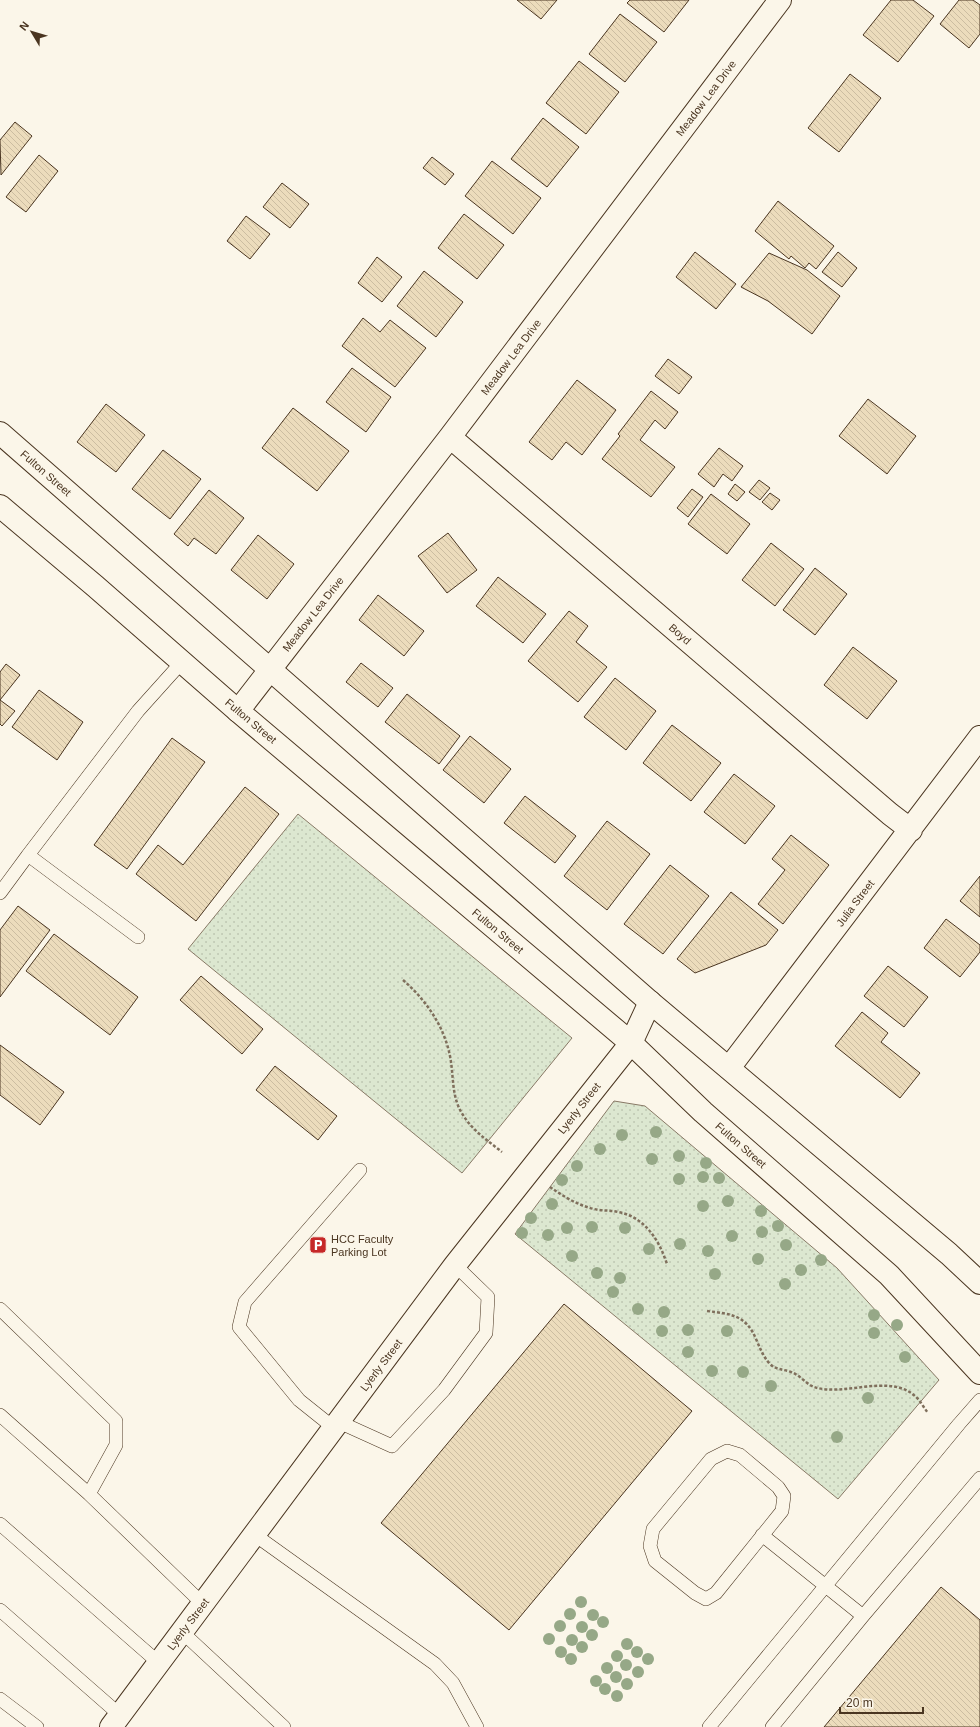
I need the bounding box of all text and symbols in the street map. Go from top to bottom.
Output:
north arrow [12,12,52,52]
text: N [17,19,31,33]
street label: Meadow Lea Drive [674,58,738,138]
street label: Meadow Lea Drive [479,317,543,397]
street label: Fulton Street [18,448,74,498]
street label: Meadow Lea Drive [280,574,346,654]
street label: Boyd [667,621,693,647]
street label: Fulton Street [223,696,279,746]
street label: Julia Street [834,877,876,929]
street label: Fulton Street [470,906,526,956]
street label: Lyerly Street [555,1080,603,1136]
street label: Fulton Street [713,1120,769,1170]
place label: HCC Faculty Parking Lot [331,1233,394,1258]
parking icon: HCC Faculty Parking Lot [308,1235,328,1255]
street label: Lyerly Street [358,1337,404,1393]
street label: Lyerly Street [165,1596,211,1652]
scale bar [840,1689,923,1715]
text: 20 m [846,1696,873,1710]

